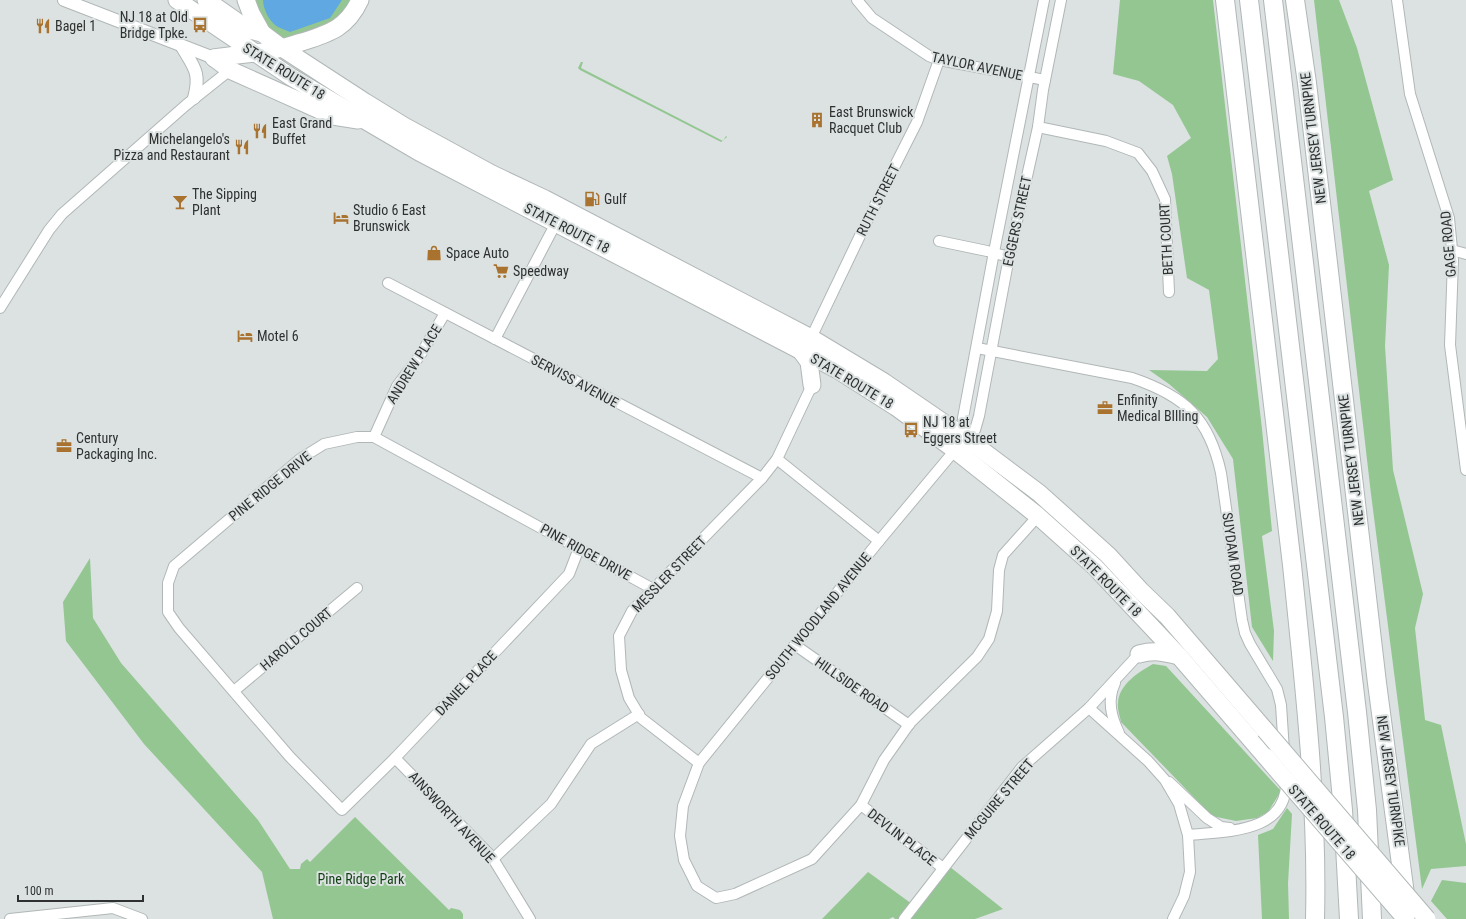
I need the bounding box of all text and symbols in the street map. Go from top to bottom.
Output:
place label: NJ 18 at Old Bridge Tpke. [120,9,188,41]
bus stop icon: NJ 18 at Old Bridge Tpke. [191,16,209,34]
restaurant icon: Bagel 1 [34,17,52,35]
place label: Bagel 1 [55,18,96,34]
street label: STATE ROUTE 18 [240,39,328,103]
street label: TAYLOR AVENUE [930,49,1024,83]
street label: NEW JERSEY TURNPIKE [1297,71,1329,205]
place label: East Brunswick Racquet Club [829,104,914,136]
building icon: East Brunswick Racquet Club [808,111,826,129]
place label: East Grand Buffet [272,115,332,147]
restaurant icon: East Grand Buffet [251,122,269,140]
place label: Michelangelo's Pizza and Restaurant [114,131,230,163]
restaurant icon: Michelangelo's Pizza and Restaurant [233,138,251,156]
street label: RUTH STREET [853,162,903,238]
street label: EGGERS STREET [1000,174,1034,268]
place label: The Sipping Plant [192,186,257,218]
fuel station icon: Gulf [583,190,601,208]
place label: Gulf [604,191,627,207]
bar icon: The Sipping Plant [171,193,189,211]
street label: STATE ROUTE 18 [522,200,612,256]
place label: Studio 6 East Brunswick [353,202,426,234]
street label: BETH COURT [1156,202,1176,276]
hotel icon: Studio 6 East Brunswick [332,209,350,227]
street label: GAGE ROAD [1437,210,1459,278]
shop icon: Space Auto [425,244,443,262]
place label: Space Auto [446,245,509,261]
supermarket icon: Speedway [492,262,510,280]
place label: Speedway [513,263,569,279]
street label: ANDREW PLACE [383,321,445,407]
hotel icon: Motel 6 [236,327,254,345]
place label: Motel 6 [257,328,299,344]
street label: STATE ROUTE 18 [808,350,896,412]
street label: SERVISS AVENUE [529,351,621,411]
place label: Enfinity Medical BIlling [1117,392,1198,424]
street label: NEW JERSEY TURNPIKE [1335,393,1367,527]
office icon: Enfinity Medical BIlling [1096,399,1114,417]
place label: NJ 18 at Eggers Street [923,414,997,446]
bus stop icon: NJ 18 at Eggers Street [902,421,920,439]
place label: Century Packaging Inc. [76,430,157,462]
office icon: Century Packaging Inc. [55,437,73,455]
street label: PINE RIDGE DRIVE [226,448,314,524]
street label: SUYDAM ROAD [1219,511,1247,597]
street label: PINE RIDGE DRIVE [538,520,634,584]
street label: MESSLER STREET [629,533,709,615]
street label: STATE ROUTE 18 [1067,542,1145,620]
street label: SOUTH WOODLAND AVENUE [762,549,874,683]
street label: HAROLD COURT [257,604,335,674]
street label: DANIEL PLACE [432,647,500,719]
street label: HILLSIDE ROAD [812,654,892,716]
street label: NEW JERSEY TURNPIKE [1374,714,1408,848]
street label: MCGUIRE STREET [961,756,1037,842]
street label: AINSWORTH AVENUE [406,768,498,866]
street label: STATE ROUTE 18 [1285,781,1359,863]
street label: DEVLIN PLACE [865,805,939,869]
park label: Pine Ridge Park [318,871,405,887]
scale bar [18,877,143,903]
text: 100 m [24,884,54,898]

